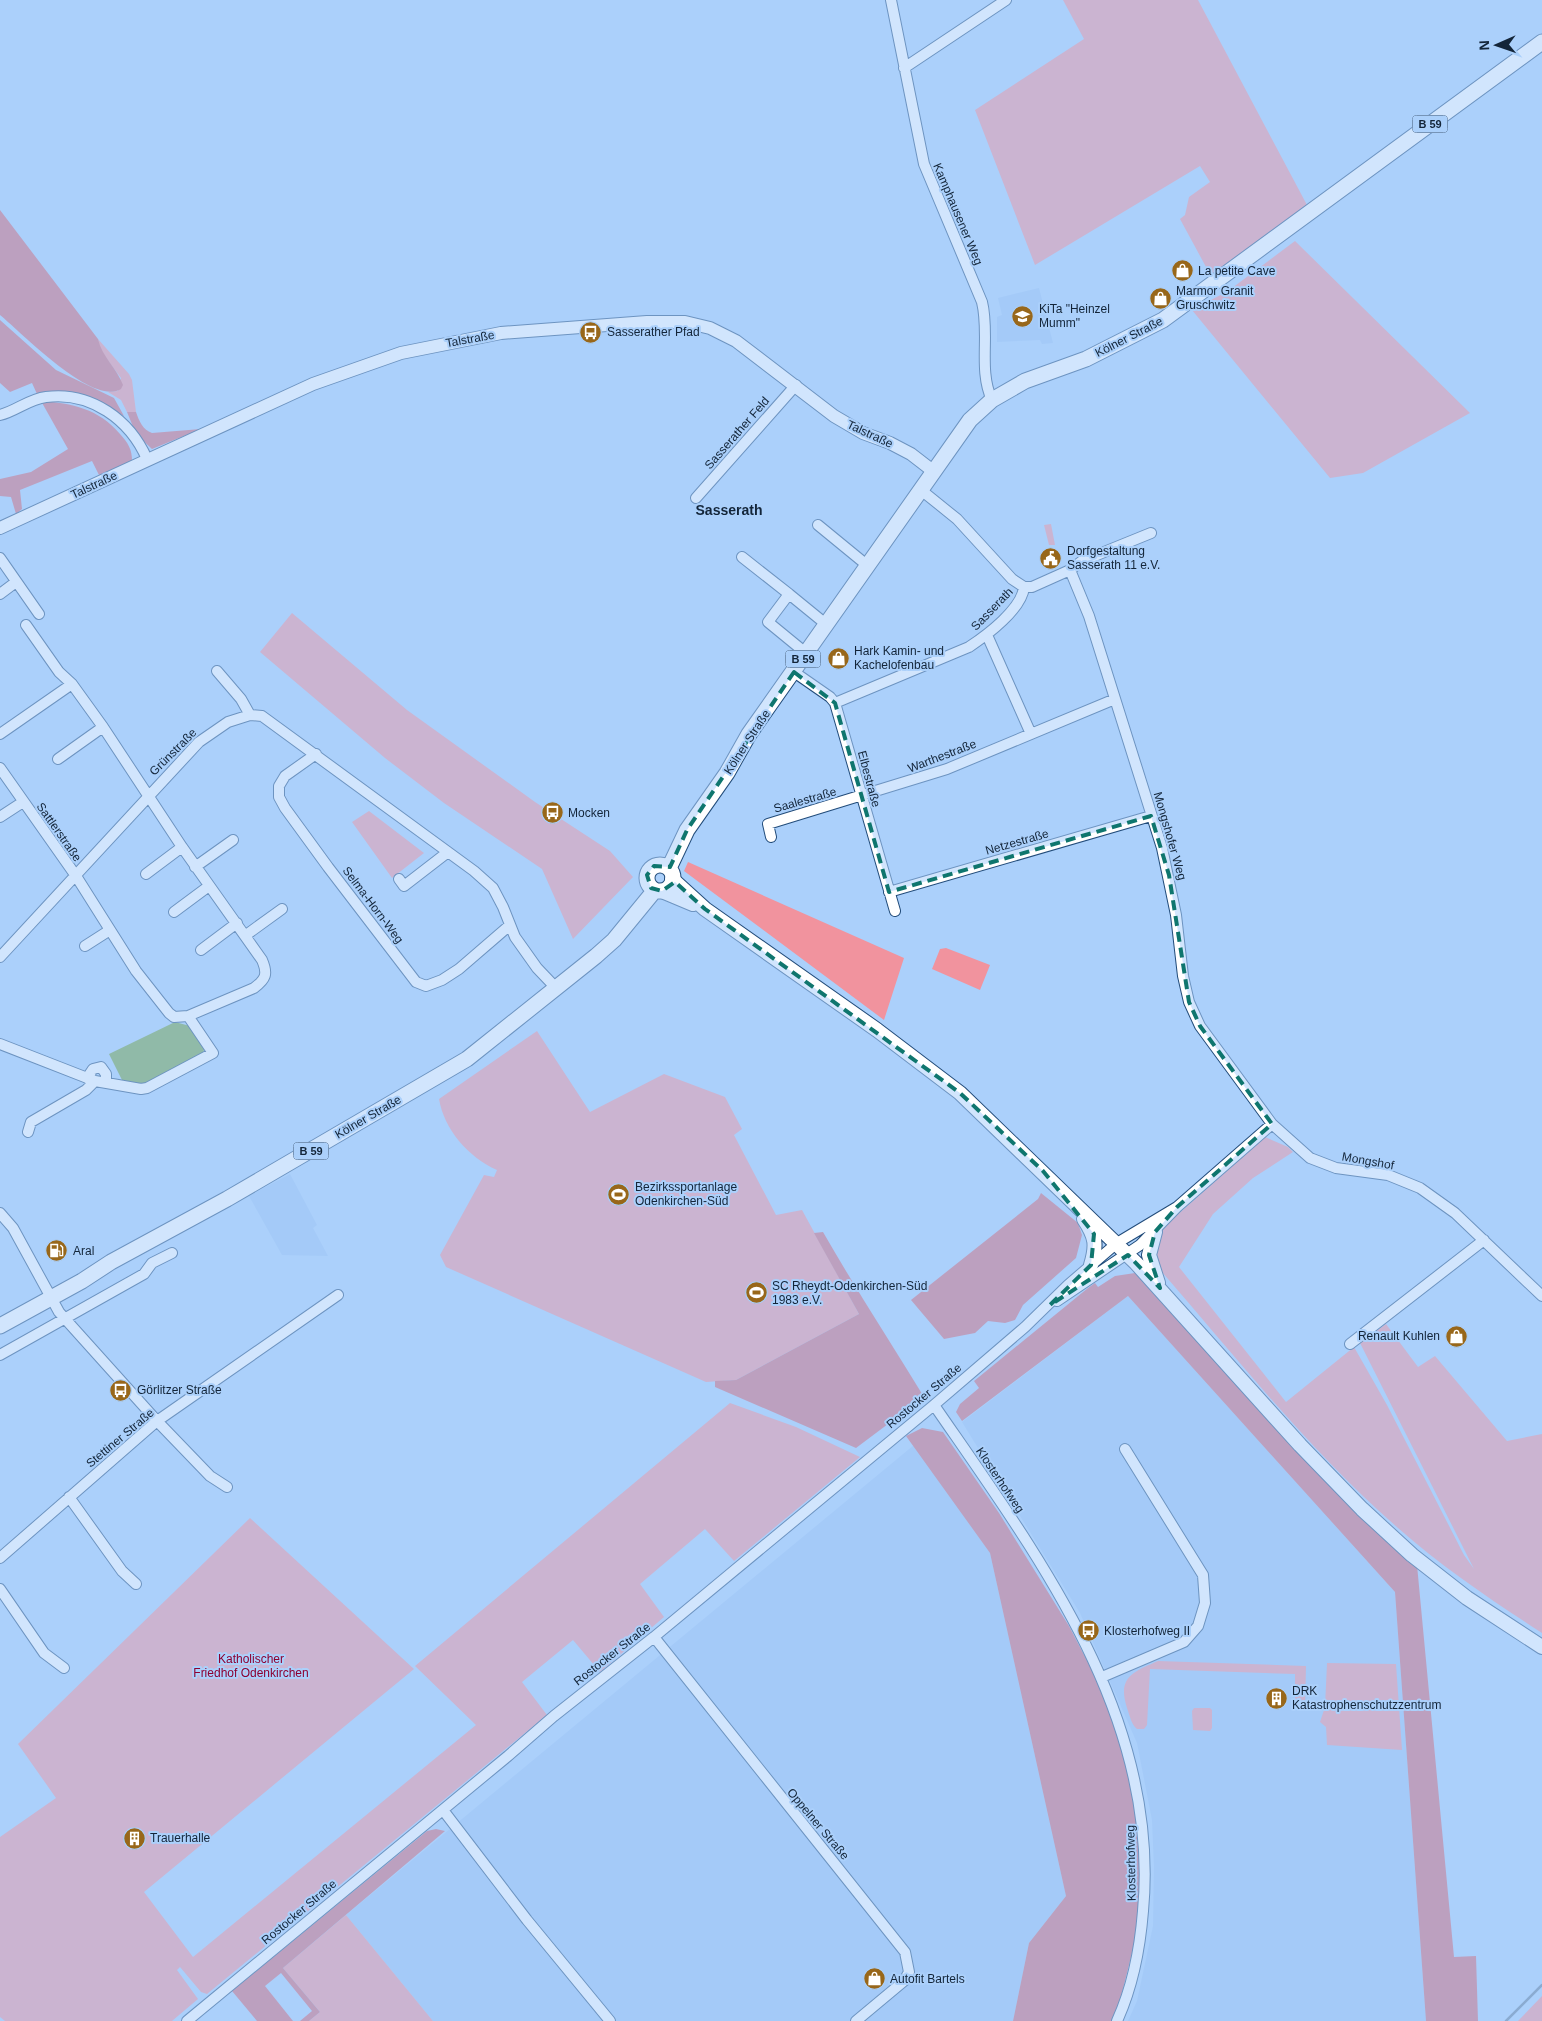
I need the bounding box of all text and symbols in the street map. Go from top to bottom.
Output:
north arrow [1472,20,1522,70]
text: N [1476,40,1492,51]
road number: B 59 [1412,116,1448,132]
street label: Kamphausener Weg [930,161,986,267]
shop icon: La petite Cave [1170,259,1194,283]
place label: La petite Cave [1198,264,1276,278]
place label: Marmor Granit Gruschwitz [1176,284,1254,312]
shop icon: Marmor Granit Gruschwitz [1148,286,1172,310]
place label: KiTa "Heinzel Mumm" [1039,302,1110,330]
school or university icon: KiTa "Heinzel Mumm" [1011,304,1035,328]
street label: Kölner Straße [1093,314,1165,360]
bus stop icon: Sasserather Pfad [579,320,603,344]
place label: Sasserather Pfad [607,325,700,339]
street label: Talstraße [444,328,496,350]
street label: Sasserather Feld [702,394,772,472]
street label: Talstraße [845,417,896,451]
street label: Talstraße [69,468,120,502]
district label: Sasserath [696,502,762,518]
place label: Dorfgestaltung Sasserath 11 e.V. [1067,544,1160,572]
public building icon: Dorfgestaltung Sasserath 11 e.V. [1039,546,1063,570]
street label: Sasserath [968,585,1016,633]
place label: Hark Kamin- und Kachelofenbau [854,644,944,672]
shop icon: Hark Kamin- und Kachelofenbau [826,646,850,670]
road number: B 59 [786,651,820,668]
street label: Kölner Straße [721,707,773,777]
street label: Grünstraße [147,725,200,778]
street label: Warthestraße [906,736,979,775]
street label: Elbestraße [855,749,883,809]
street label: Saalestraße [772,784,838,816]
street label: Mongshofer Weg [1151,790,1189,882]
street label: Sattlerstraße [34,800,85,864]
bus stop icon: Mocken [540,801,564,825]
place label: Mocken [568,806,610,820]
street label: Netzestraße [984,826,1051,858]
street label: Selma-Horn-Weg [340,864,406,946]
street label: Kölner Straße [332,1092,404,1142]
road number: B 59 [294,1142,328,1160]
street label: Mongshof [1341,1150,1396,1173]
place label: Bezirkssportanlage Odenkirchen-Süd [635,1180,737,1208]
sports icon: Bezirkssportanlage Odenkirchen-Süd [607,1182,631,1206]
fuel station icon: Aral [45,1239,69,1263]
place label: Aral [73,1244,94,1258]
place label: SC Rheydt-Odenkirchen-Süd 1983 e.V. [772,1279,927,1307]
sports icon: SC Rheydt-Odenkirchen-Süd 1983 e.V. [744,1281,768,1305]
shop icon: Renault Kuhlen [1444,1324,1468,1348]
place label: Renault Kuhlen [1358,1329,1440,1343]
street label: Rostocker Straße [884,1360,965,1431]
bus stop icon: Görlitzer Straße [109,1378,133,1402]
place label: Görlitzer Straße [137,1383,222,1397]
street label: Stettiner Straße [83,1405,157,1470]
street label: Klosterhofweg [973,1445,1027,1515]
bus stop icon: Klosterhofweg II [1076,1619,1100,1643]
street label: Rostocker Straße [571,1620,653,1688]
place label: Klosterhofweg II [1104,1624,1190,1638]
park label: Katholischer Friedhof Odenkirchen [193,1652,309,1680]
place label: DRK Katastrophenschutzzentrum [1292,1684,1441,1712]
building icon: DRK Katastrophenschutzzentrum [1264,1686,1288,1710]
street label: Oppelner Straße [784,1786,852,1863]
street label: Klosterhofweg [1123,1825,1139,1901]
building icon: Trauerhalle [122,1826,146,1850]
place label: Trauerhalle [150,1831,211,1845]
street label: Rostocker Straße [259,1876,340,1947]
shop icon: Autofit Bartels [862,1967,886,1991]
place label: Autofit Bartels [890,1972,965,1986]

